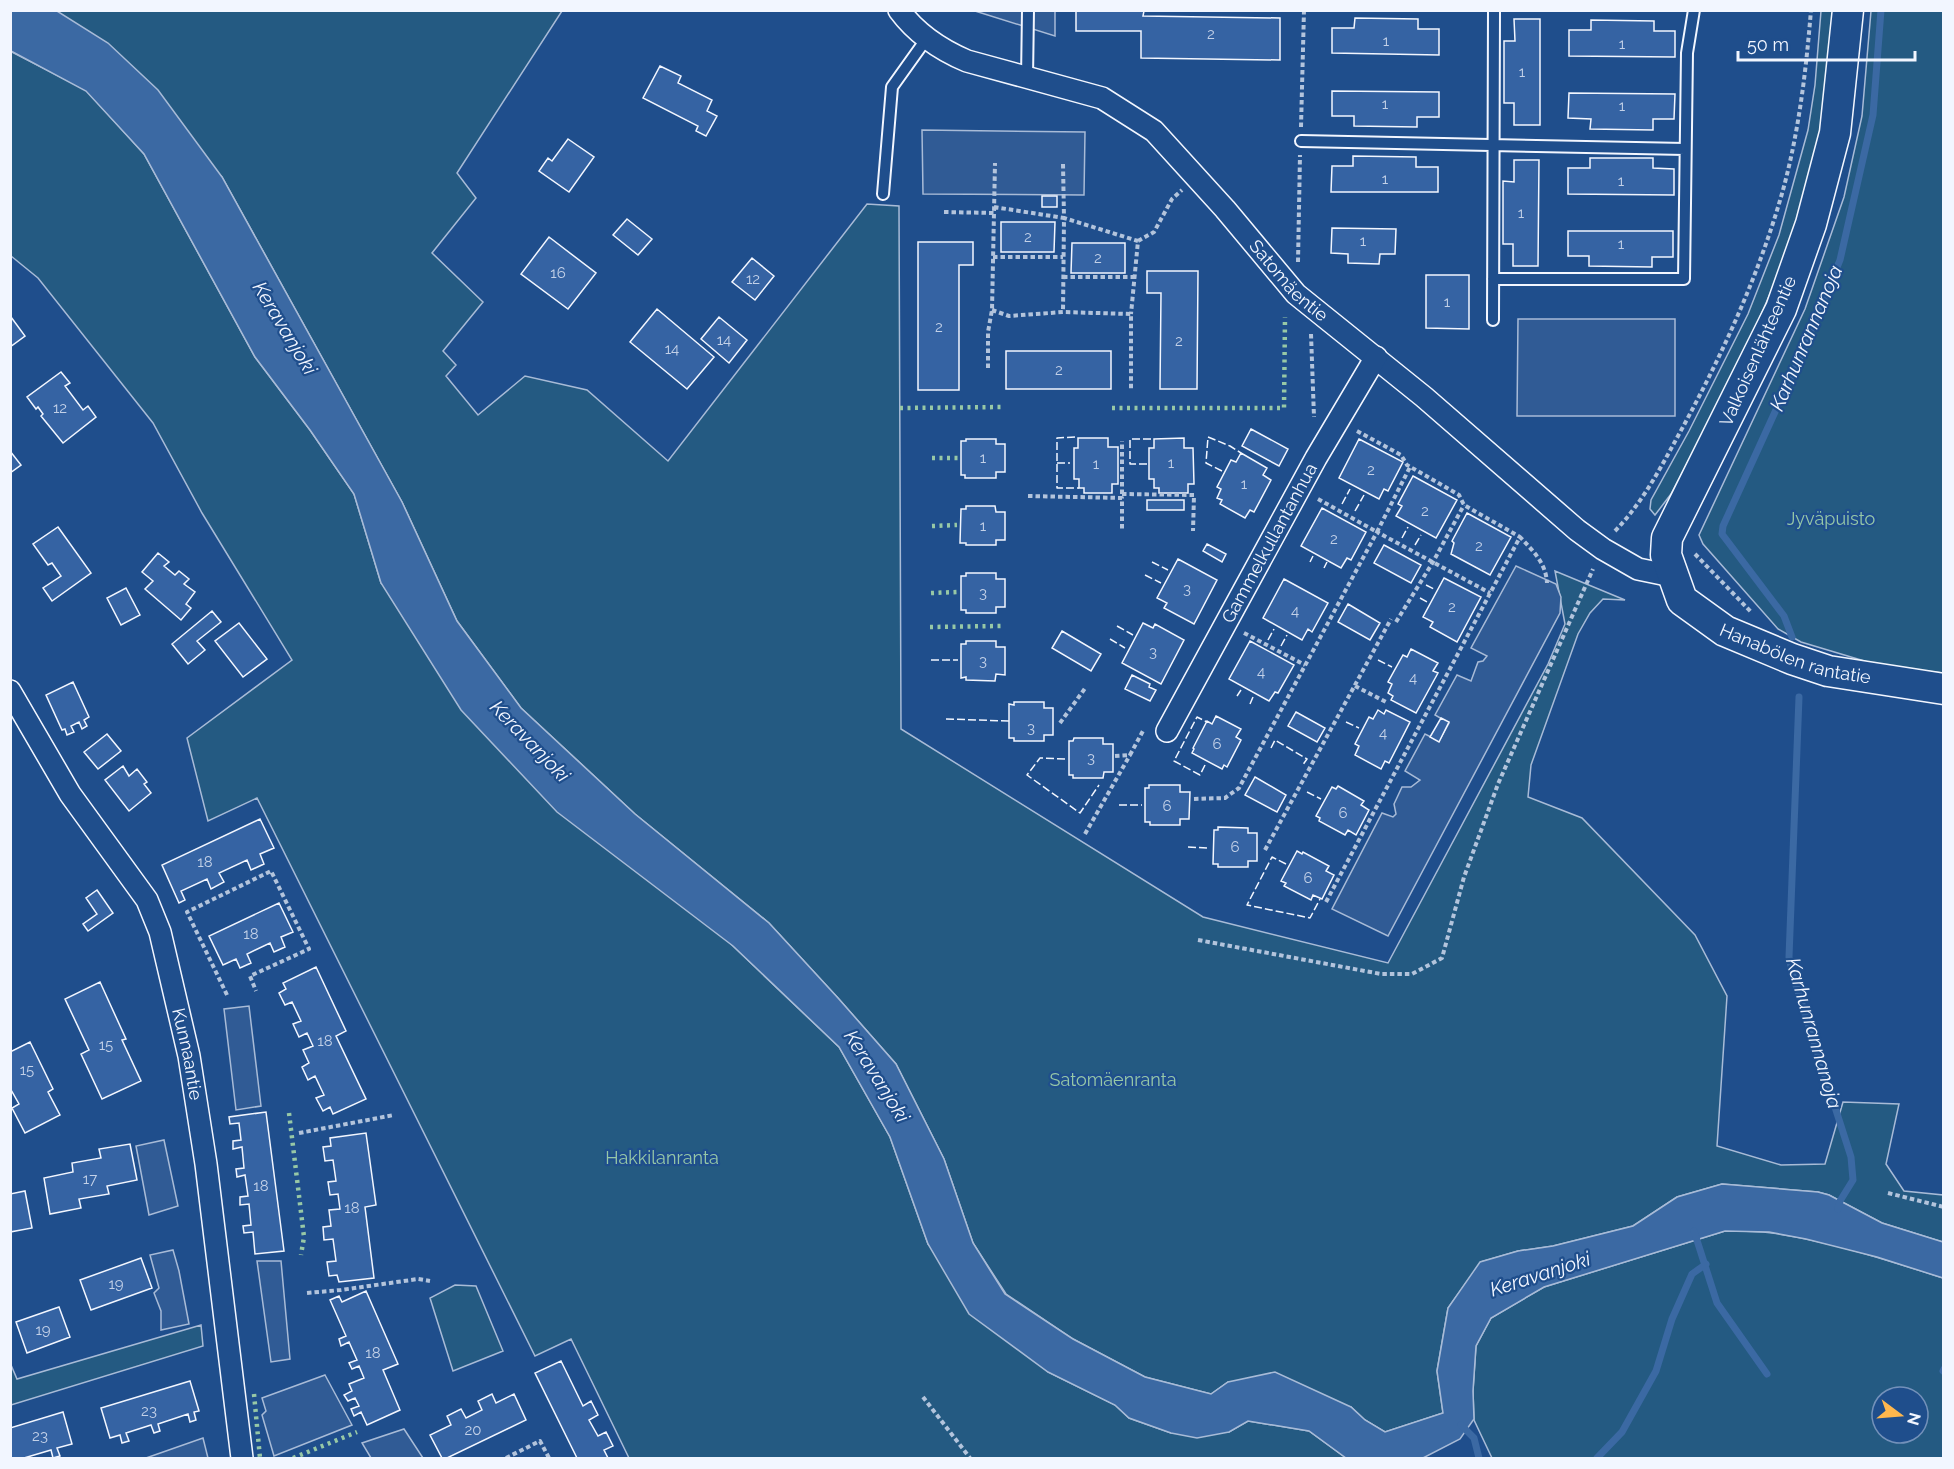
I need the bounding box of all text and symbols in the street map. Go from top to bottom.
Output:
scale bar [1738,24,1915,62]
house number: 2 [1207,25,1215,43]
house number: 1 [1383,32,1390,50]
text: 50 m [1747,34,1789,55]
house number: 1 [1619,35,1626,53]
house number: 1 [1519,63,1526,81]
house number: 1 [1382,95,1389,113]
house number: 1 [1619,97,1626,115]
house number: 1 [1382,170,1389,188]
house number: 1 [1618,172,1625,190]
house number: 1 [1518,204,1525,222]
house number: 2 [1024,228,1032,246]
house number: 1 [1360,232,1367,250]
street label: Satomäentie [1245,235,1333,326]
house number: 1 [1618,235,1625,253]
house number: 2 [1094,249,1102,267]
water label: Karhunrannanoja [1764,261,1848,415]
house number: 16 [550,264,566,282]
house number: 12 [746,270,760,288]
street label: Valkoisenlähteentie [1715,272,1800,429]
water label: Keravanjoki [248,277,323,380]
house number: 1 [1444,293,1451,311]
house number: 2 [935,318,943,336]
house number: 14 [717,331,731,349]
house number: 2 [1175,332,1183,350]
house number: 14 [665,340,679,358]
house number: 2 [1055,361,1063,379]
house number: 12 [53,399,67,417]
house number: 1 [980,449,987,467]
house number: 1 [1168,454,1175,472]
house number: 1 [1093,455,1100,473]
street label: Gammelkullantanhua [1217,459,1321,626]
house number: 2 [1367,461,1375,479]
house number: 1 [1241,475,1248,493]
house number: 2 [1421,502,1429,520]
park label: Jyväpuisto [1787,508,1876,529]
house number: 1 [980,517,987,535]
house number: 2 [1330,530,1338,548]
house number: 2 [1475,537,1483,555]
house number: 3 [1183,580,1191,598]
house number: 3 [979,584,987,602]
house number: 2 [1448,598,1456,616]
house number: 4 [1291,602,1299,620]
street label: Hanabölen rantatie [1717,619,1873,688]
house number: 3 [1149,643,1157,661]
house number: 3 [979,652,987,670]
house number: 4 [1257,663,1265,681]
house number: 4 [1409,669,1417,687]
water label: Keravanjoki [485,695,575,787]
house number: 3 [1027,719,1035,737]
house number: 4 [1379,724,1387,742]
house number: 6 [1212,735,1222,753]
house number: 3 [1087,749,1095,767]
house number: 6 [1162,797,1172,815]
house number: 6 [1338,804,1348,822]
house number: 6 [1230,838,1240,856]
house number: 18 [197,853,213,871]
house number: 6 [1303,869,1313,887]
house number: 18 [243,925,259,943]
water label: Karhunrannanoja [1781,955,1847,1111]
street label: Kunnaantie [168,1006,207,1102]
water label: Keravanjoki [839,1025,915,1127]
house number: 18 [317,1032,333,1050]
house number: 15 [99,1036,113,1054]
house number: 15 [20,1061,34,1079]
park label: Satomäenranta [1050,1069,1177,1090]
park label: Hakkilanranta [605,1147,719,1168]
house number: 17 [83,1170,97,1188]
house number: 18 [253,1177,269,1195]
house number: 18 [344,1199,360,1217]
water label: Keravanjoki [1487,1246,1594,1302]
house number: 19 [108,1275,124,1293]
house number: 19 [35,1321,51,1339]
house number: 18 [365,1344,381,1362]
north arrow [1870,1385,1930,1445]
house number: 23 [141,1402,157,1420]
text: N [1903,1411,1925,1427]
house number: 20 [465,1421,482,1439]
house number: 23 [32,1427,48,1445]

